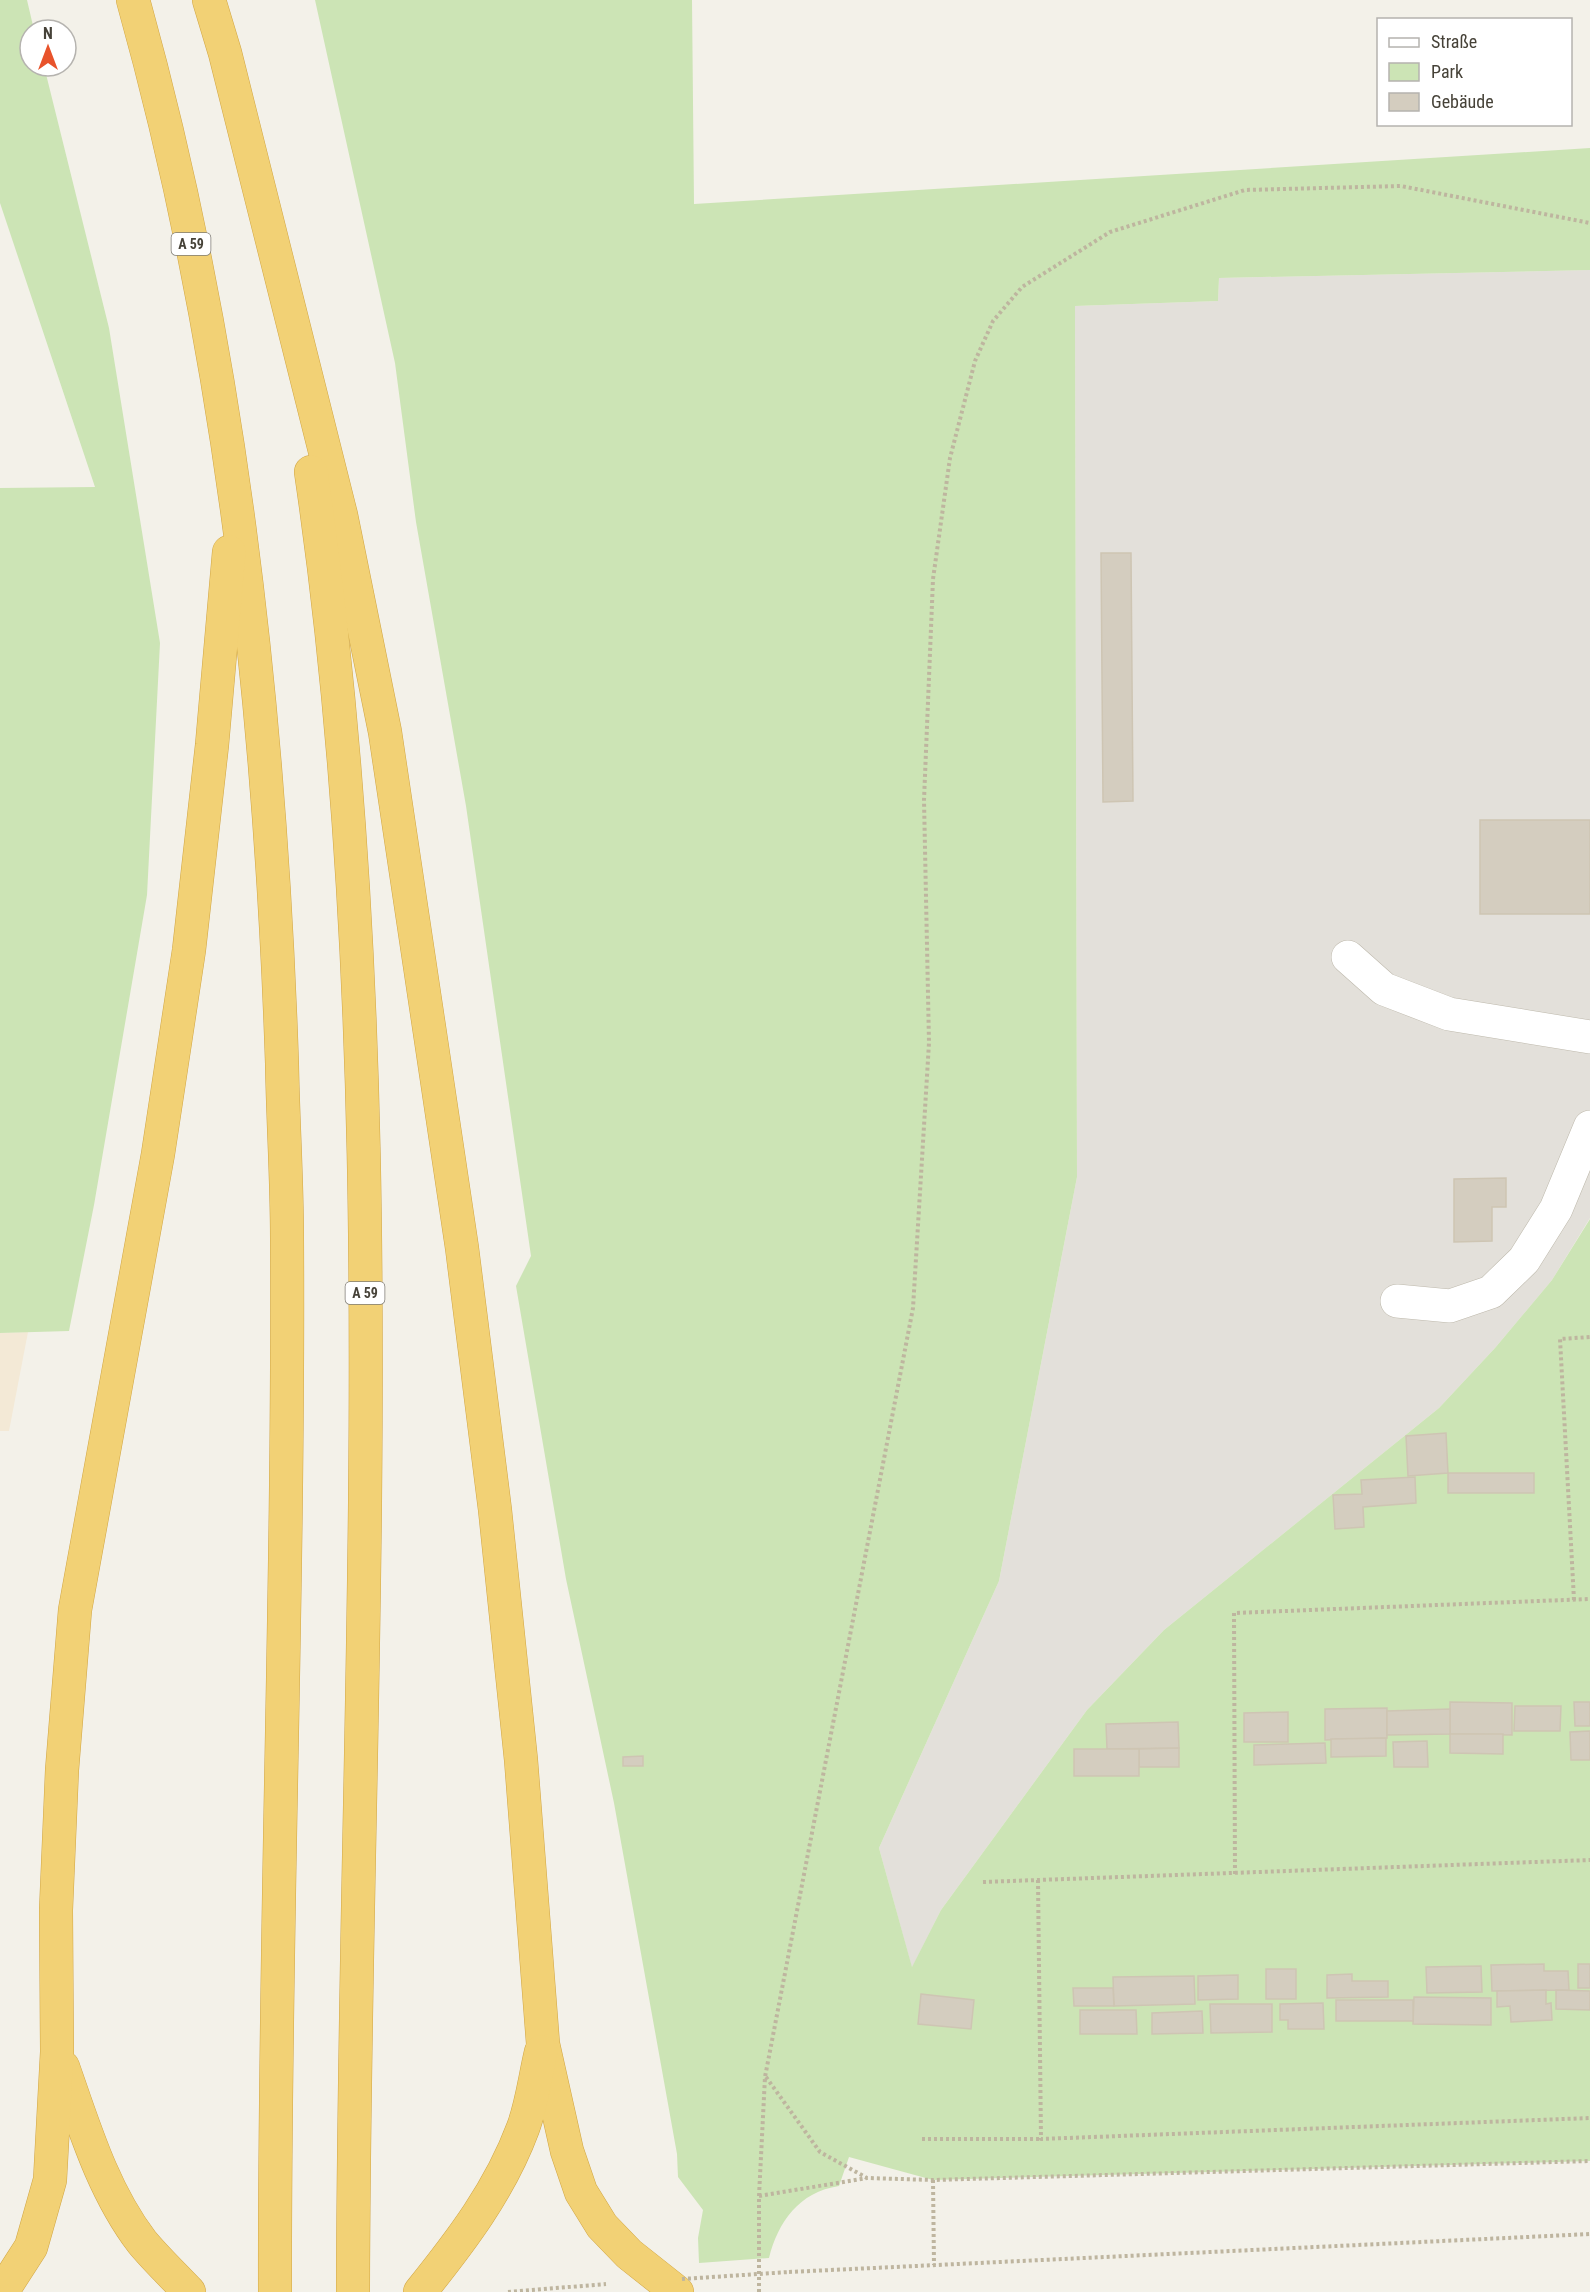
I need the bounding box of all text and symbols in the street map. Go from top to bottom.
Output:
north arrow [18,18,78,78]
legend [1377,18,1572,126]
text: N [43,24,53,43]
text: Straße [1431,31,1477,52]
text: Park [1431,61,1463,82]
text: Gebäude [1431,91,1494,112]
road number: A 59 [172,233,210,255]
road number: A 59 [346,1282,385,1304]

